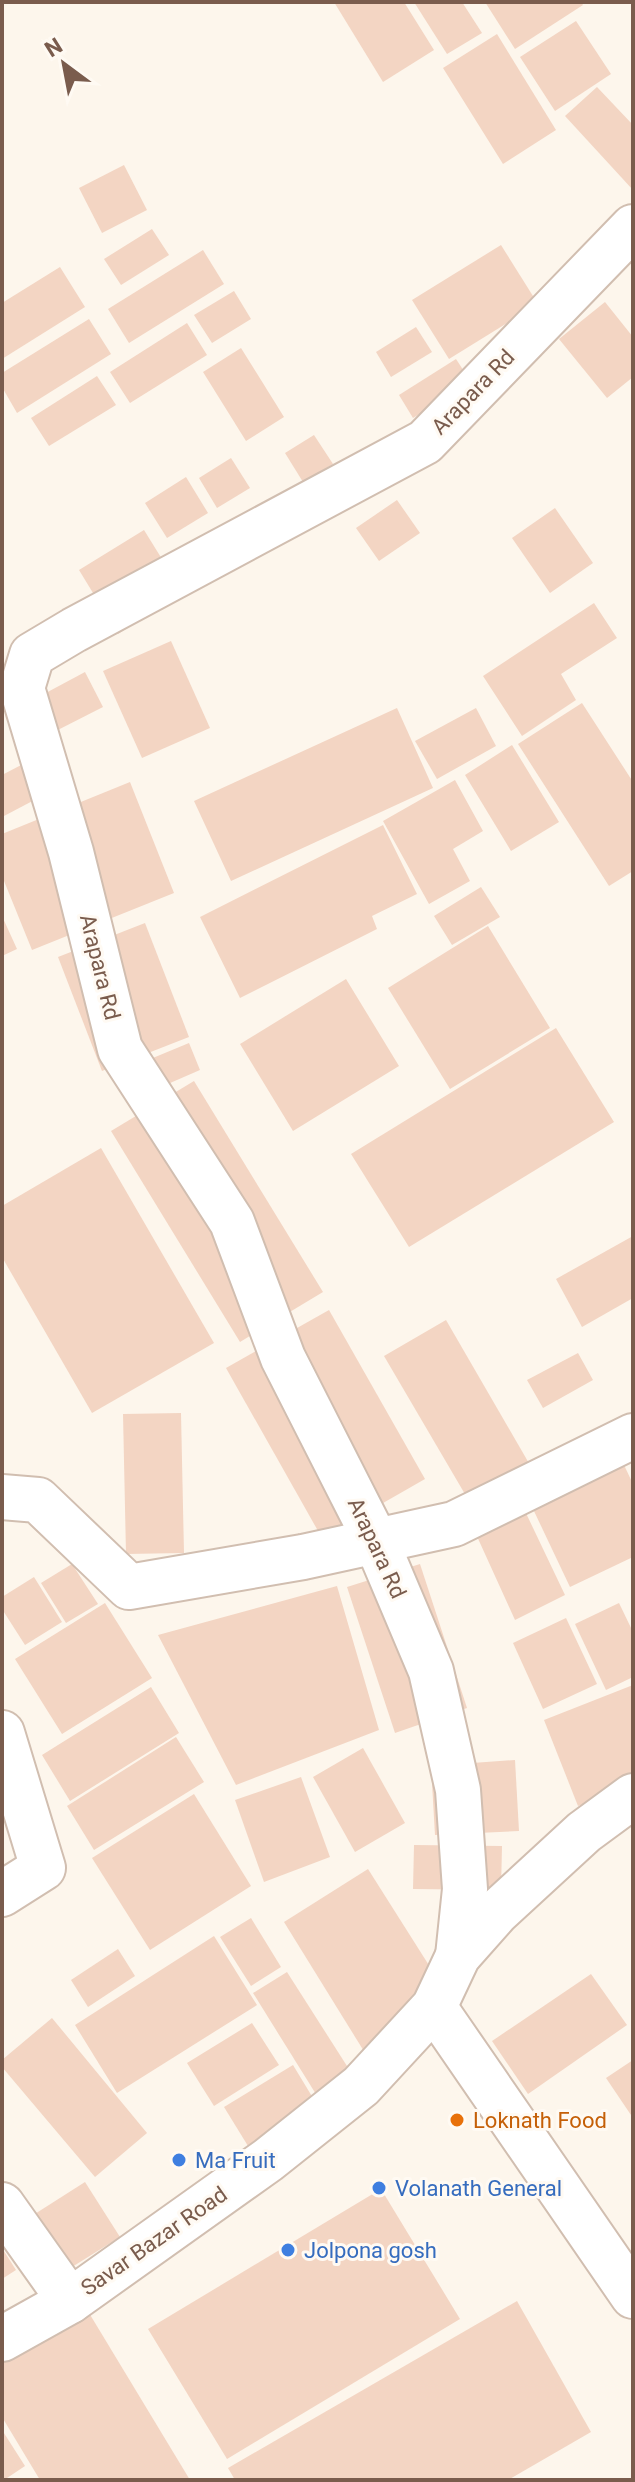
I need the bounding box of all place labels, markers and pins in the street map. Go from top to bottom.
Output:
place label: Loknath Food [473,2108,607,2133]
marker: Loknath Food [448,2111,466,2129]
place label: Ma Fruit [195,2148,276,2173]
marker: Ma Fruit [170,2151,188,2169]
place label: Volanath General [395,2176,562,2201]
marker: Volanath General [370,2179,388,2197]
place label: Jolpona gosh [304,2238,437,2263]
marker: Jolpona gosh [279,2241,297,2259]

